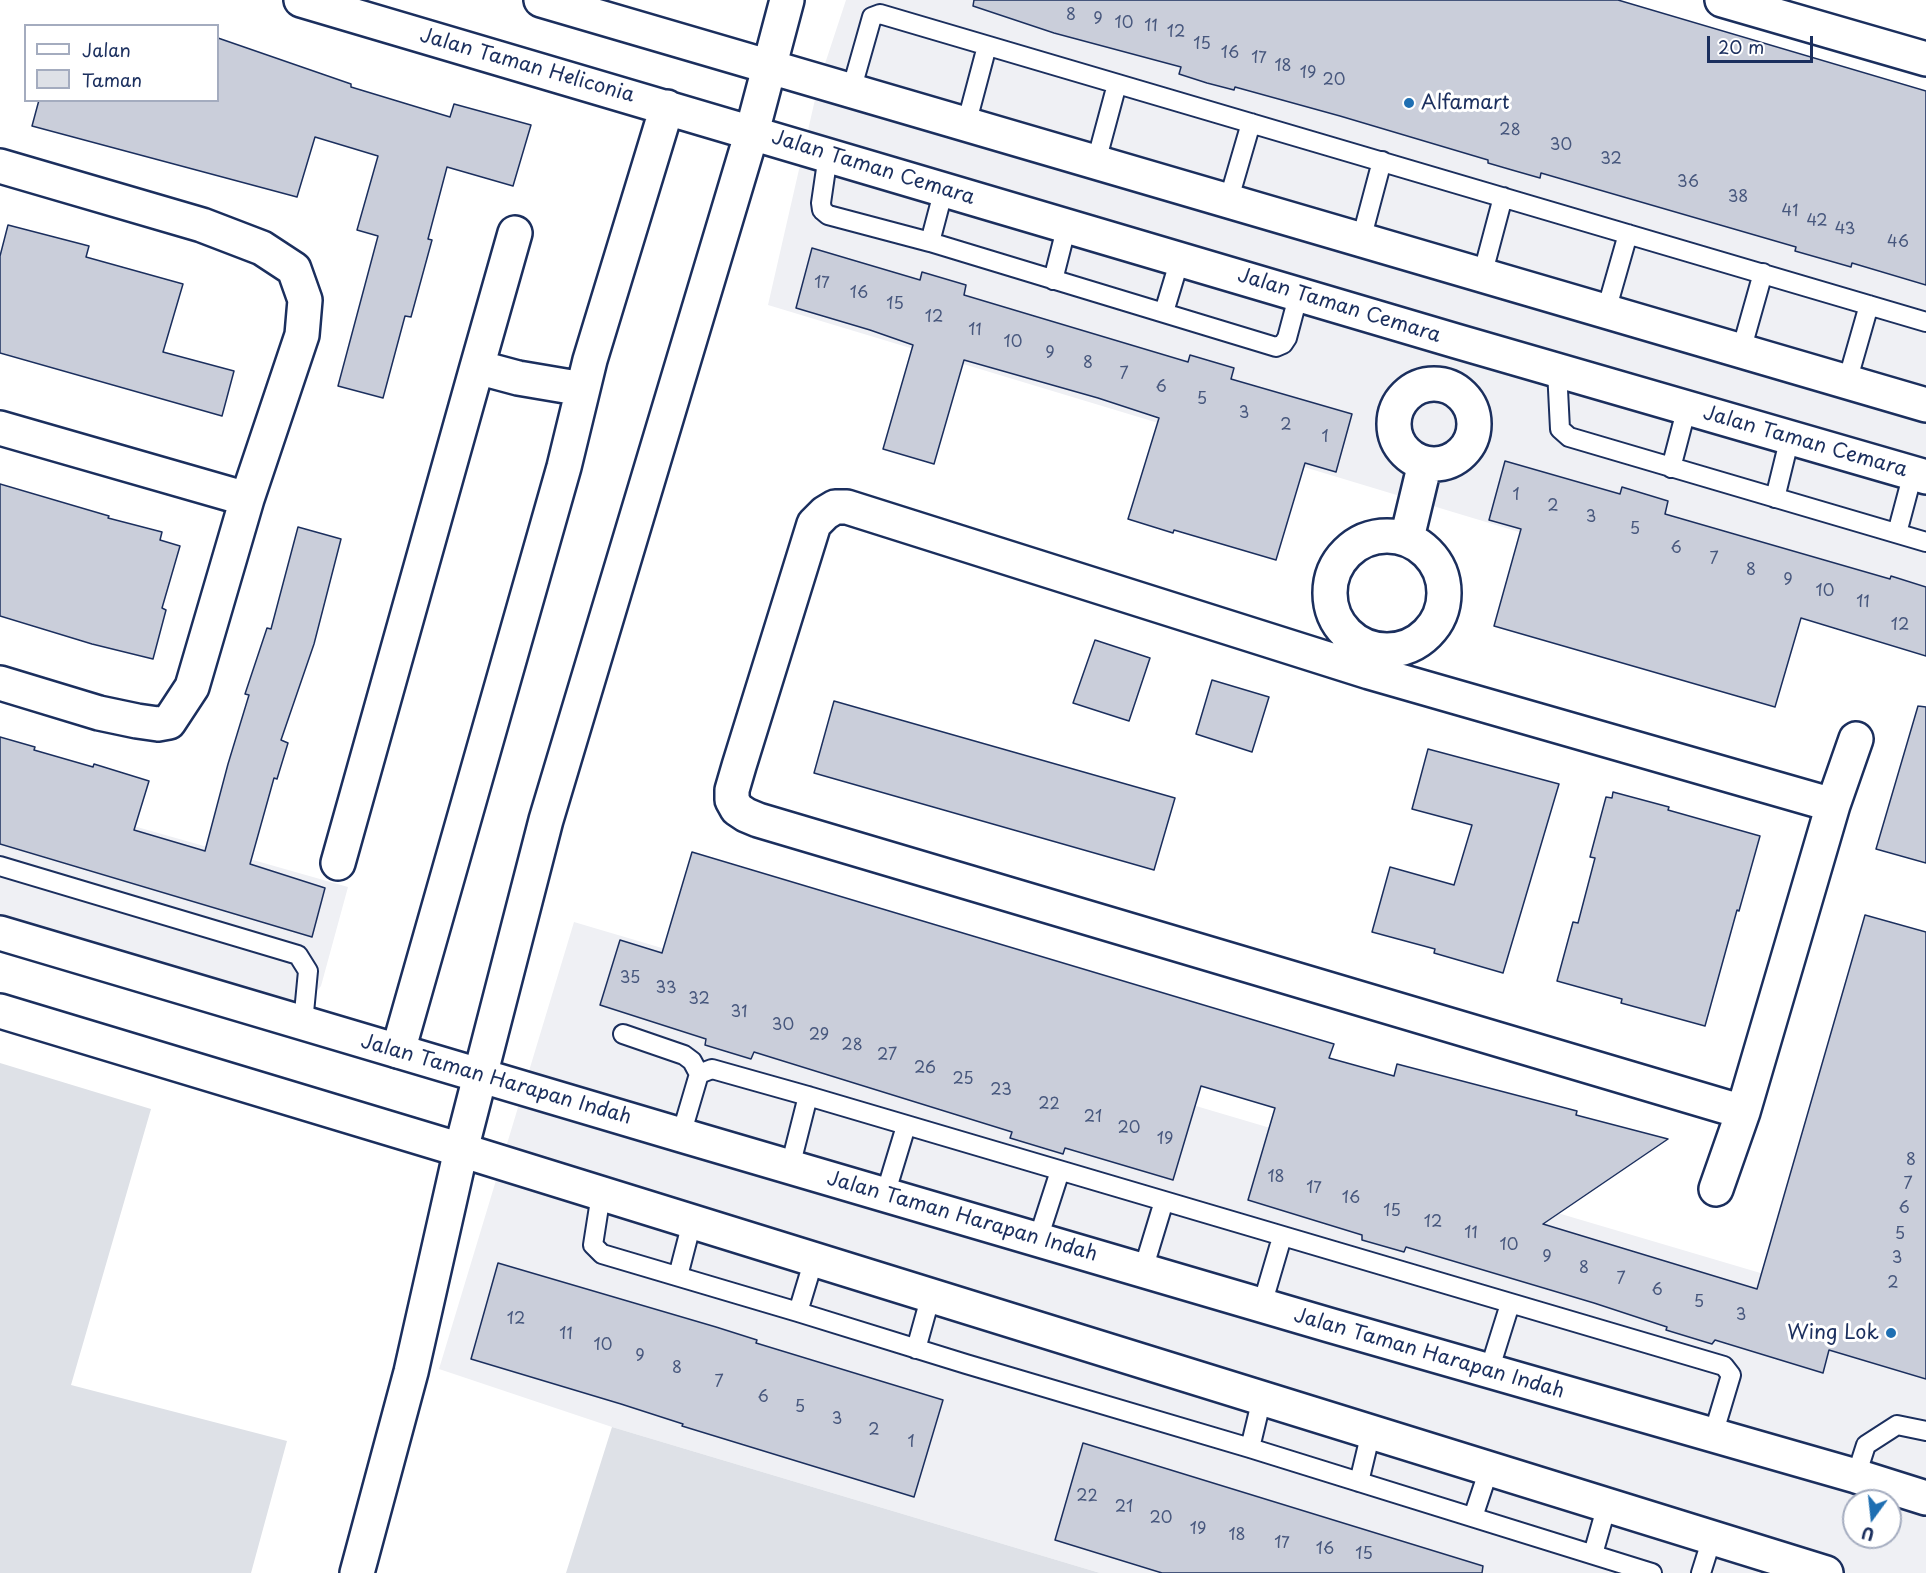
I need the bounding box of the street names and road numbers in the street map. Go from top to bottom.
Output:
street label: Jalan Taman Heliconia [417,24,637,108]
street label: Jalan Taman Cemara [769,126,977,210]
street label: Jalan Taman Cemara [1235,264,1443,348]
street label: Jalan Taman Cemara [1700,401,1910,483]
street label: Jalan Taman Harapan Indah [358,1030,634,1130]
street label: Jalan Taman Harapan Indah [824,1167,1100,1267]
street label: Jalan Taman Harapan Indah [1291,1304,1567,1404]

